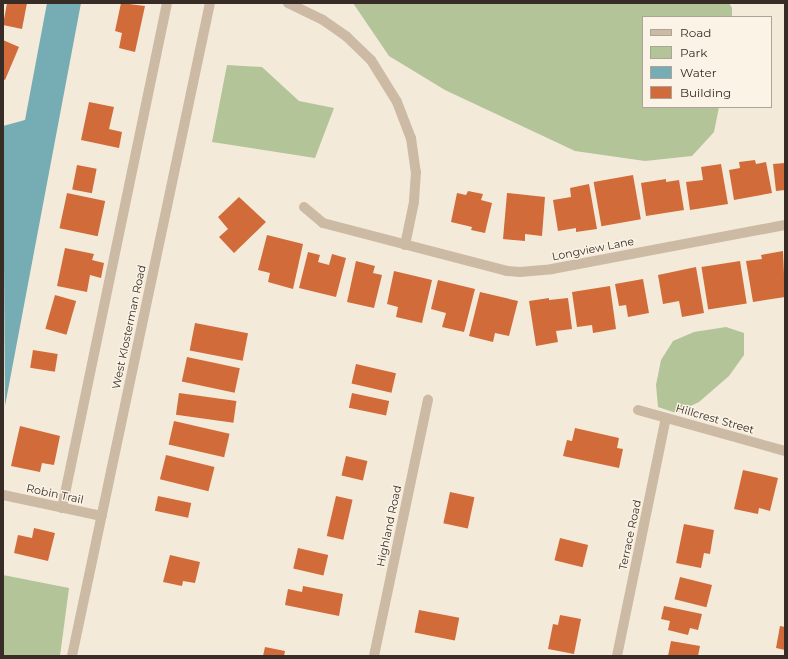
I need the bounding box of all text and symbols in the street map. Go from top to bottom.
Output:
legend [642,16,772,108]
text: Road [680,25,711,40]
text: Park [680,45,707,60]
text: Water [680,65,716,80]
text: Building [680,85,731,100]
street label: Longview Lane [551,235,635,263]
street label: West Klosterman Road [109,264,149,390]
street label: Hillcrest Street [674,402,756,436]
street label: Robin Trail [25,482,85,506]
street label: Highland Road [374,484,404,568]
street label: Terrace Road [616,499,644,571]

